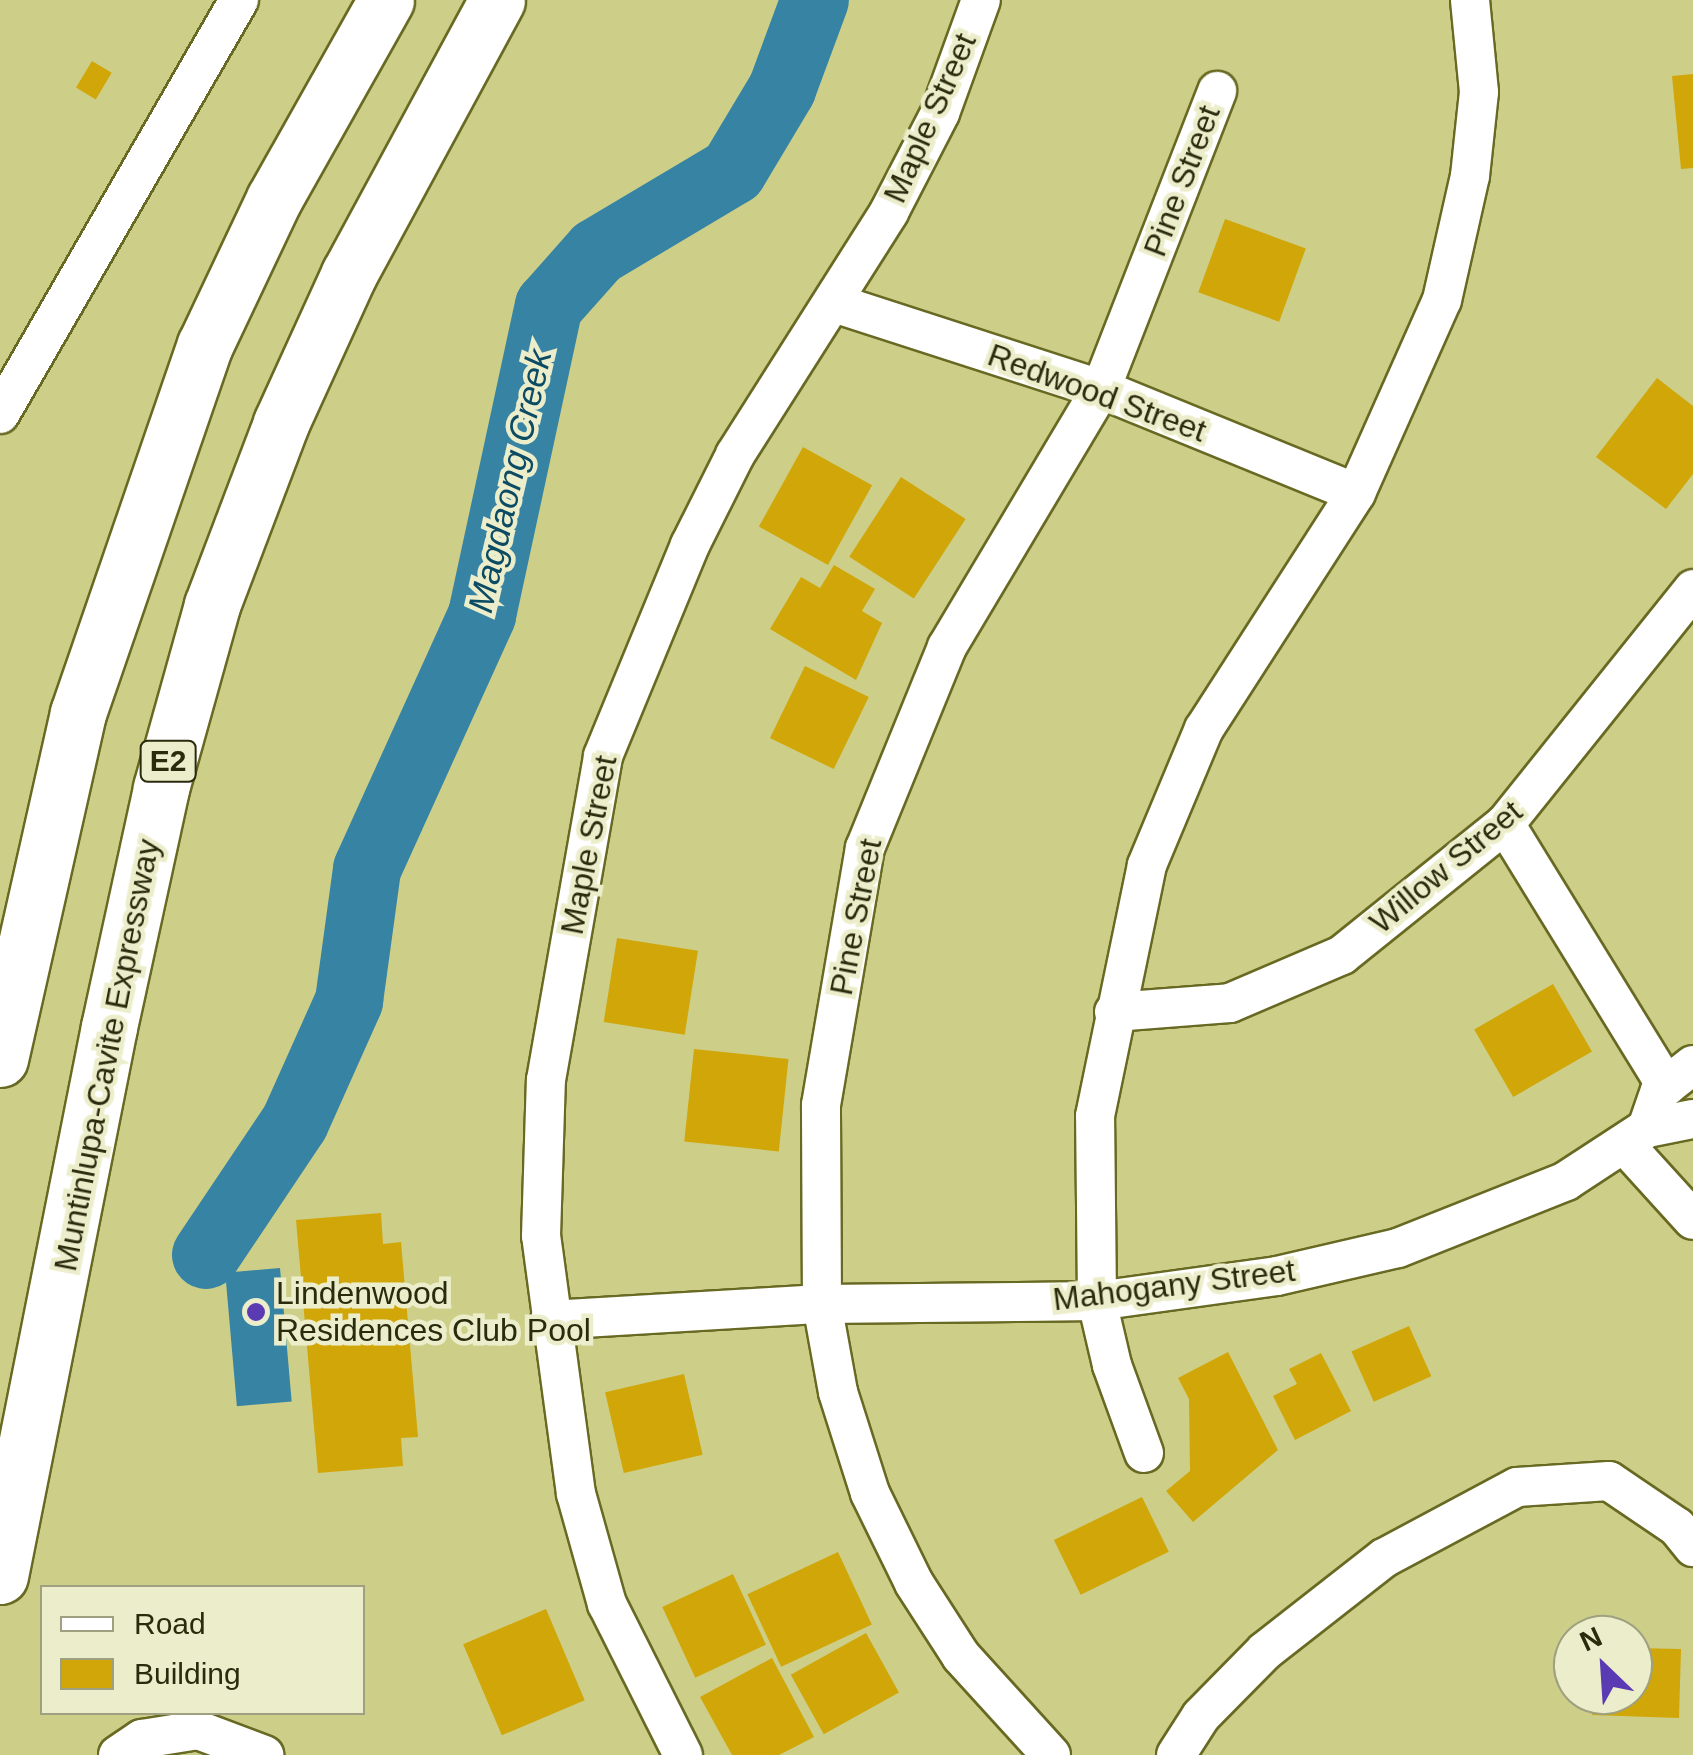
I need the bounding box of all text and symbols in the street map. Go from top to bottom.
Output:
street label: Maple Street [876,27,984,209]
street label: Pine Street [1136,100,1228,262]
street label: Redwood Street [983,336,1211,450]
water label: Magdaong Creek [459,345,561,617]
road number: E2 [138,736,198,786]
street label: Maple Street [553,752,625,938]
street label: Willow Street [1362,792,1530,942]
street label: Muntinlupa-Cavite Expressway [46,836,168,1274]
street label: Pine Street [822,836,890,998]
street label: Mahogany Street [1051,1251,1297,1319]
place label: Lindenwood Residences Club Pool [276,1275,591,1350]
marker: Lindenwood Residences Club Pool [245,1301,267,1323]
legend [40,1585,365,1715]
text: Road [134,1607,206,1640]
north arrow [1553,1615,1653,1715]
text: N [1575,1621,1607,1657]
text: Building [134,1657,241,1690]

